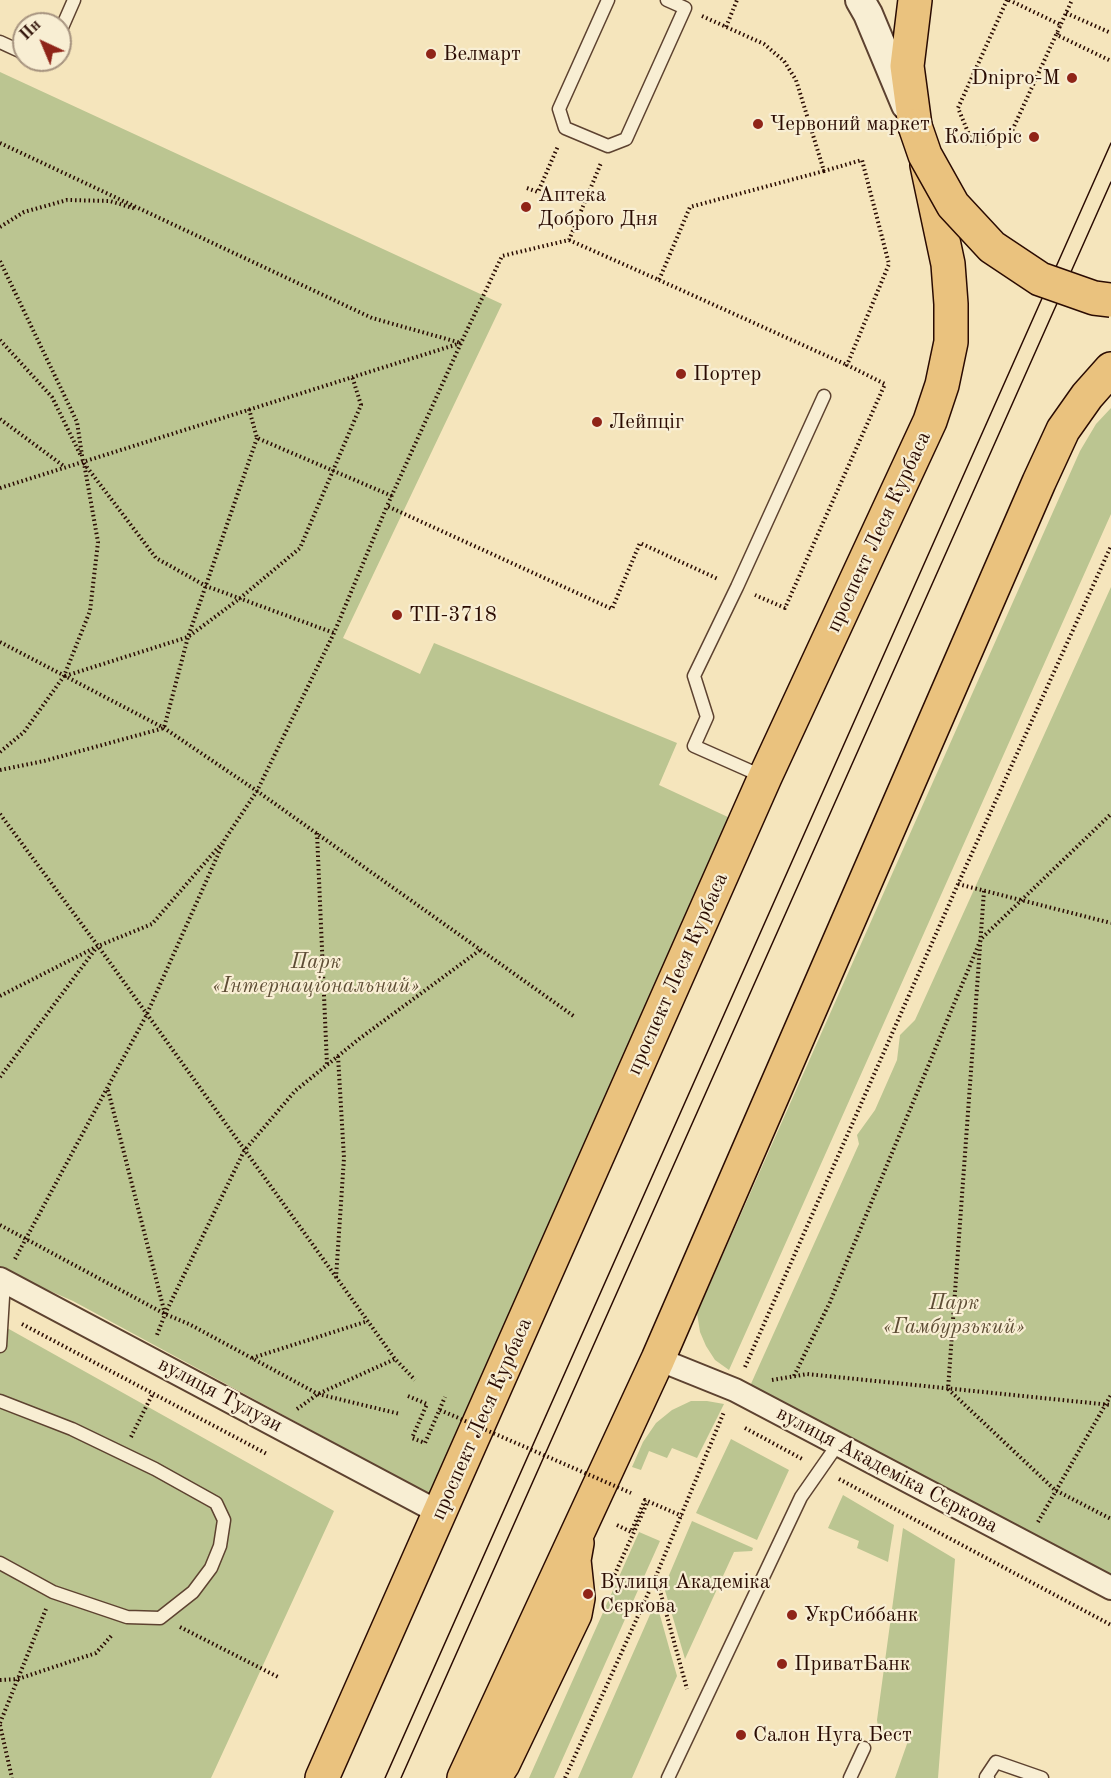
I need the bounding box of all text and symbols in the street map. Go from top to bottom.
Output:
north arrow [12,12,72,72]
text: Пн [17,17,44,44]
place label: Велмарт [443,41,521,67]
marker: Велмарт [424,47,438,61]
place label: Dnipro-M [971,65,1060,91]
marker: Dnipro-M [1065,71,1079,85]
place label: Червоний маркет [770,111,930,137]
marker: Червоний маркет [751,117,765,131]
place label: Колібріс [944,124,1022,150]
marker: Колібріс [1027,130,1041,144]
place label: Аптека Доброго Дня [538,182,658,232]
marker: Аптека Доброго Дня [519,200,533,214]
place label: Портер [693,361,761,387]
marker: Портер [674,367,688,381]
place label: Лейпціг [609,409,684,435]
marker: Лейпціг [590,415,604,429]
street label: проспект Леся Курбаса [821,427,937,637]
place label: ТП-3718 [409,602,497,628]
marker: ТП-3718 [390,608,404,622]
street label: проспект Леся Курбаса [622,869,734,1079]
park label: Парк «Інтернаціональний» [212,949,420,999]
park label: Парк «Гамбурзький» [883,1290,1025,1340]
street label: проспект Леся Курбаса [426,1314,538,1524]
street label: вулиця Тулузи [153,1352,287,1438]
street label: вулиця Академіка Сєркова [772,1401,1002,1539]
place label: Вулиця Академіка Сєркова [600,1569,770,1619]
marker: Вулиця Академіка Сєркова [581,1587,595,1601]
place label: УкрСиббанк [804,1602,918,1628]
marker: УкрСиббанк [785,1608,799,1622]
place label: ПриватБанк [794,1651,910,1677]
marker: ПриватБанк [775,1657,789,1671]
place label: Салон Нуга Бест [753,1722,912,1748]
marker: Салон Нуга Бест [734,1728,748,1742]

